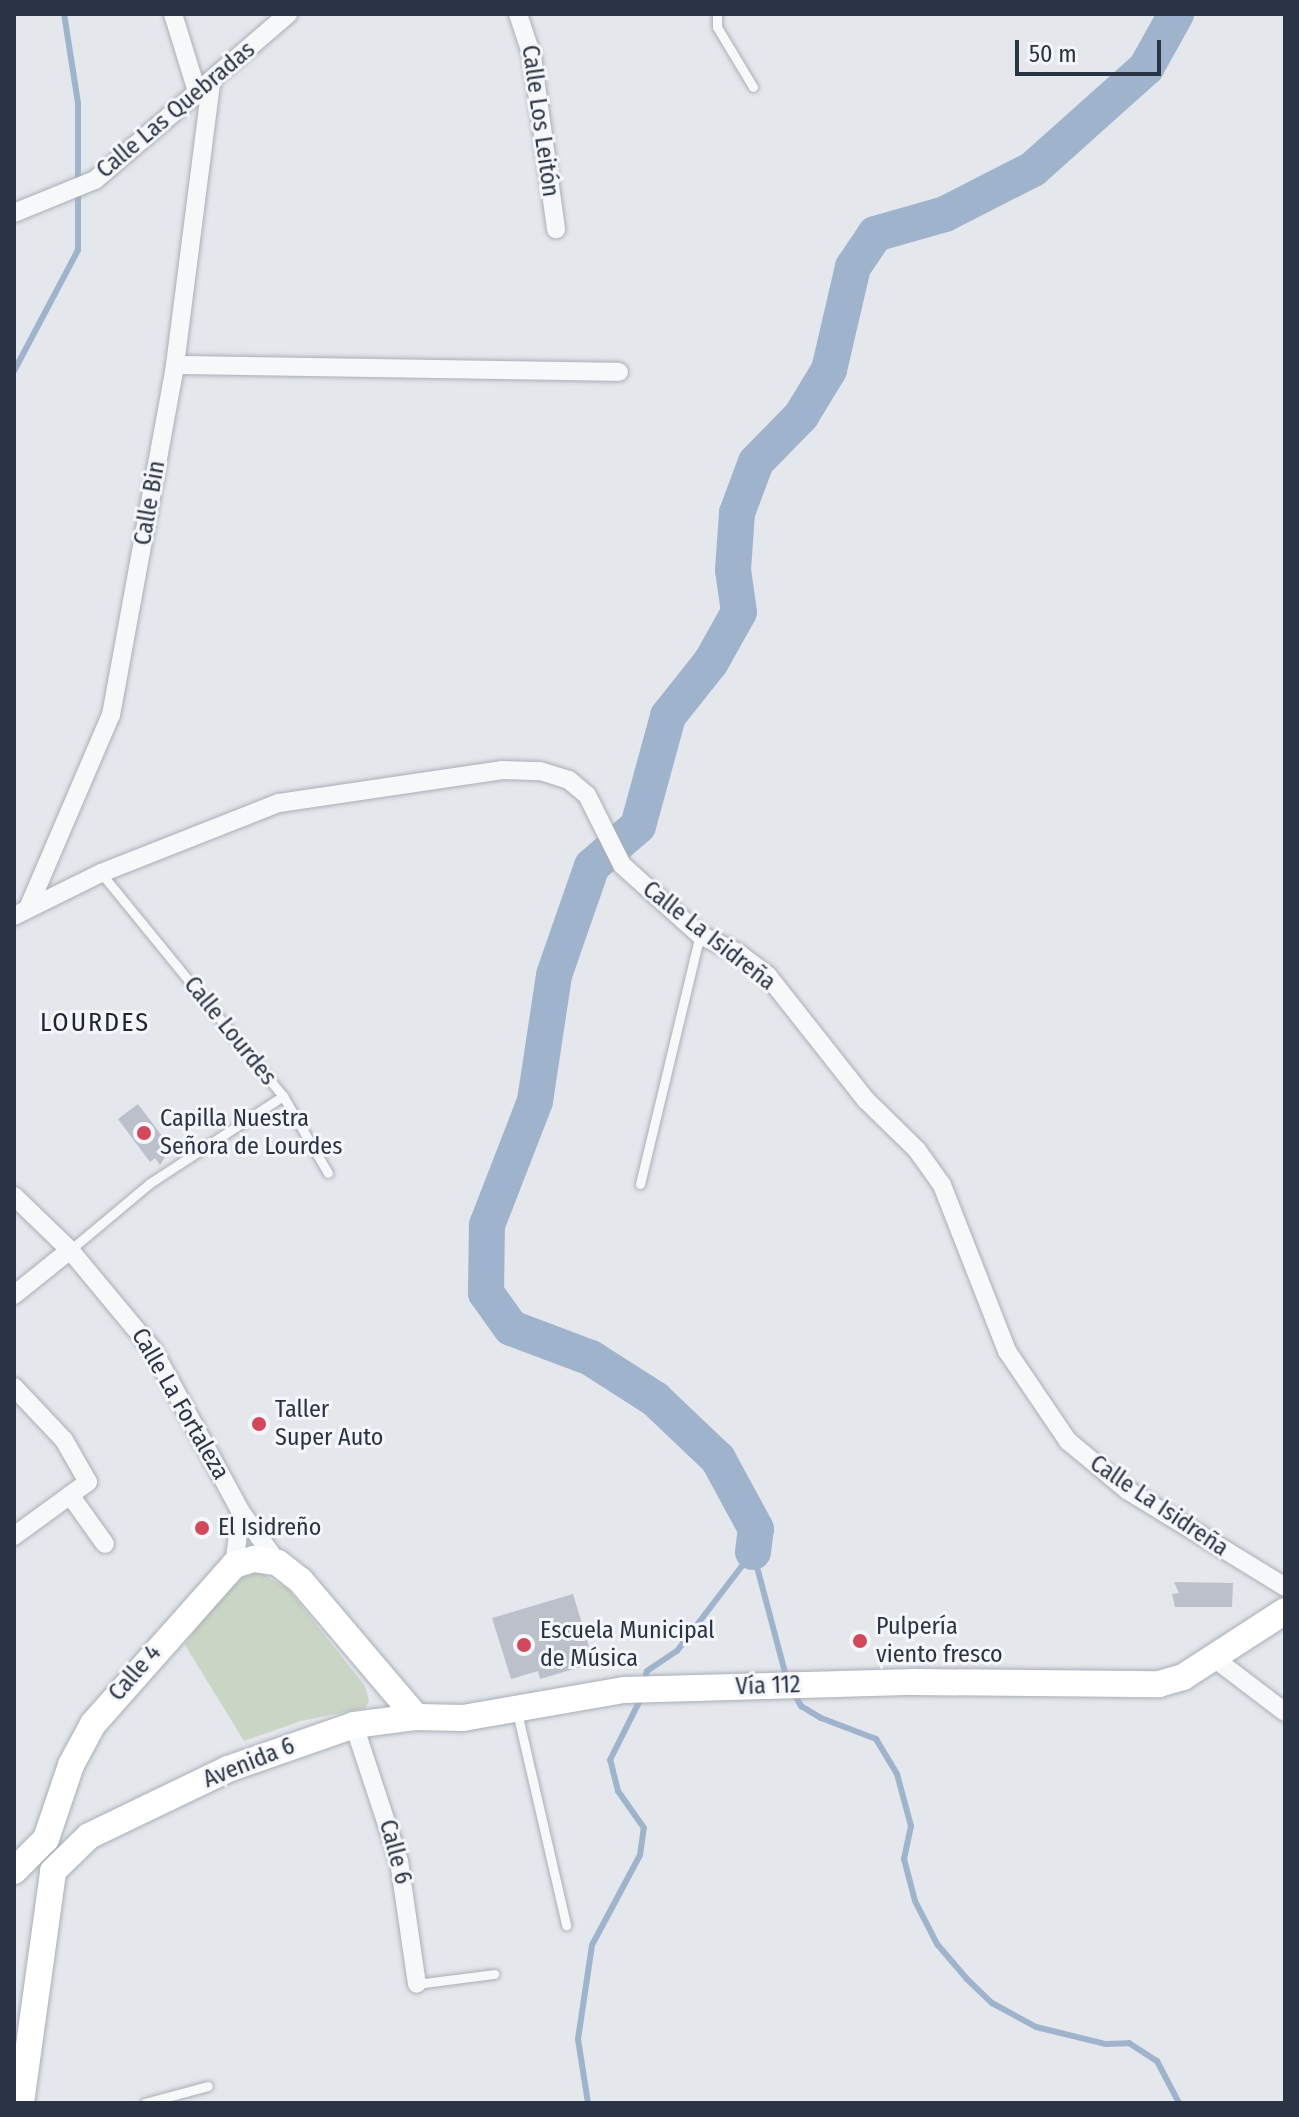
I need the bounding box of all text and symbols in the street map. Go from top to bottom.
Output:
scale bar [1019,24,1165,74]
street label: Calle Las Quebradas [91,35,261,185]
text: 50 m [1029,40,1077,68]
street label: Calle Los Leitón [515,43,565,199]
street label: Calle Bin [128,458,172,548]
street label: Calle La Isidreña [637,875,781,997]
street label: Calle Lourdes [177,971,283,1091]
district label: LOURDES [40,1007,150,1039]
place label: Capilla Nuestra Señora de Lourdes [160,1105,342,1161]
marker: Capilla Nuestra Señora de Lourdes [135,1124,153,1142]
street label: Calle La Fortaleza [125,1323,235,1485]
place label: Taller Super Auto [275,1396,383,1452]
marker: Taller Super Auto [250,1415,268,1433]
street label: Calle La Isidreña [1084,1449,1234,1563]
place label: El Isidreño [218,1514,321,1542]
marker: El Isidreño [193,1519,211,1537]
place label: Pulpería viento fresco [876,1613,1003,1669]
place label: Escuela Municipal de Música [540,1617,715,1673]
marker: Pulpería viento fresco [851,1632,869,1650]
marker: Escuela Municipal de Música [515,1636,533,1654]
street label: Calle 4 [103,1639,167,1707]
street label: Vía 112 [735,1670,801,1702]
street label: Avenida 6 [199,1732,299,1794]
street label: Calle 6 [373,1817,417,1887]

